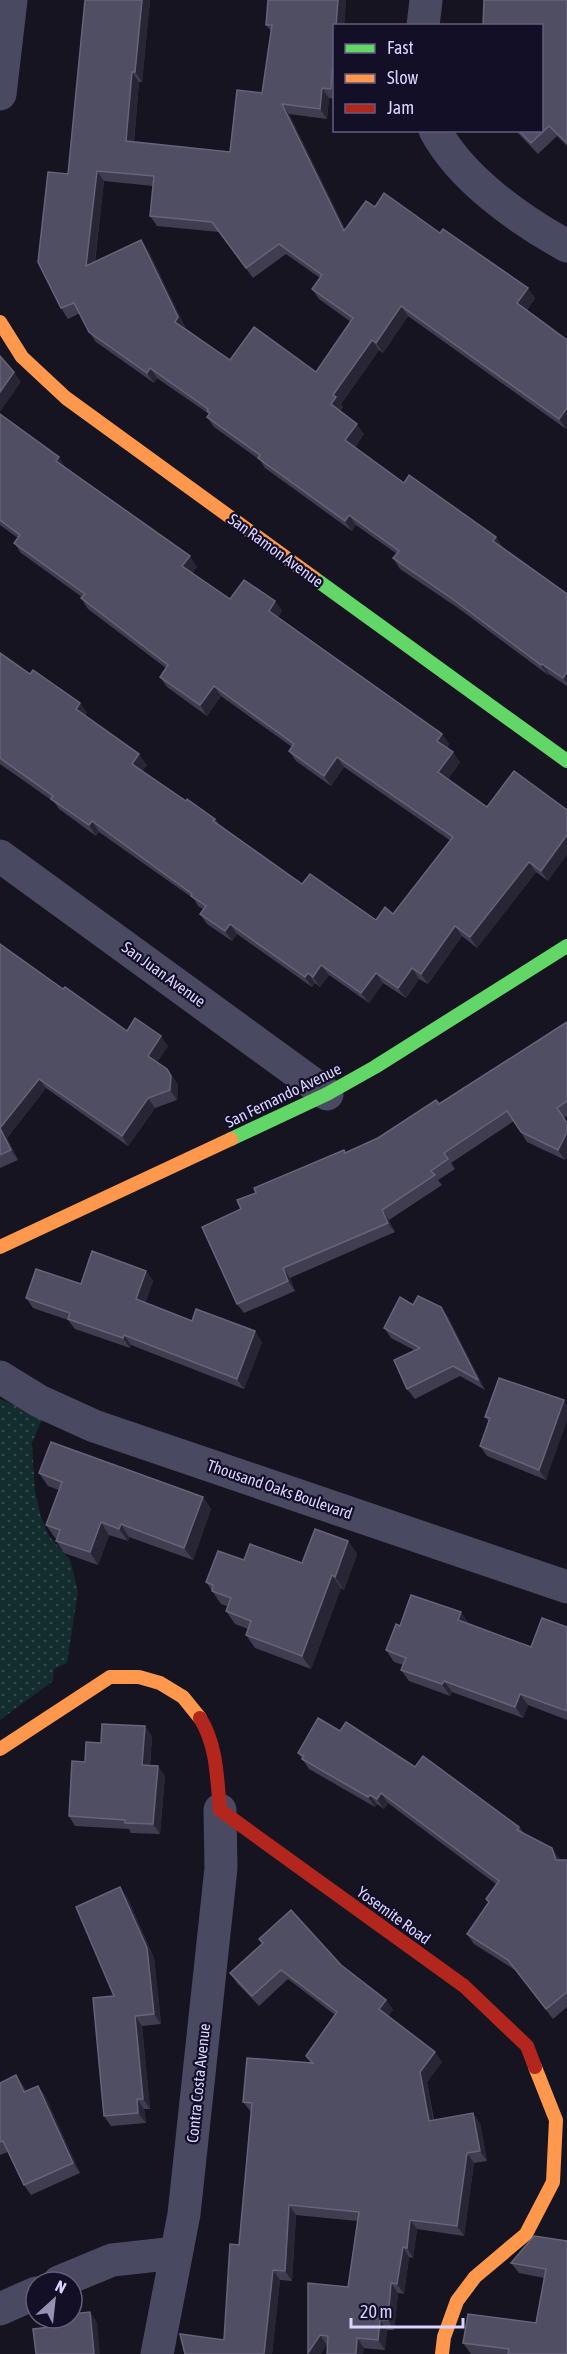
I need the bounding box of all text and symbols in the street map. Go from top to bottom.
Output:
legend [333,24,543,132]
text: Fast [387,37,414,58]
text: Slow [387,67,418,88]
text: Jam [387,97,414,118]
street label: San Ramon Avenue [225,510,327,590]
street label: San Juan Avenue [119,938,209,1010]
street label: San Fernando Avenue [222,1059,344,1131]
street label: Thousand Oaks Boulevard [205,1456,355,1522]
street label: Yosemite Road [354,1882,434,1948]
street label: Contra Costa Avenue [183,2022,213,2144]
north arrow [24,2270,84,2330]
text: N [53,2276,69,2297]
scale bar [351,2291,464,2329]
text: 20 m [360,2301,392,2322]

